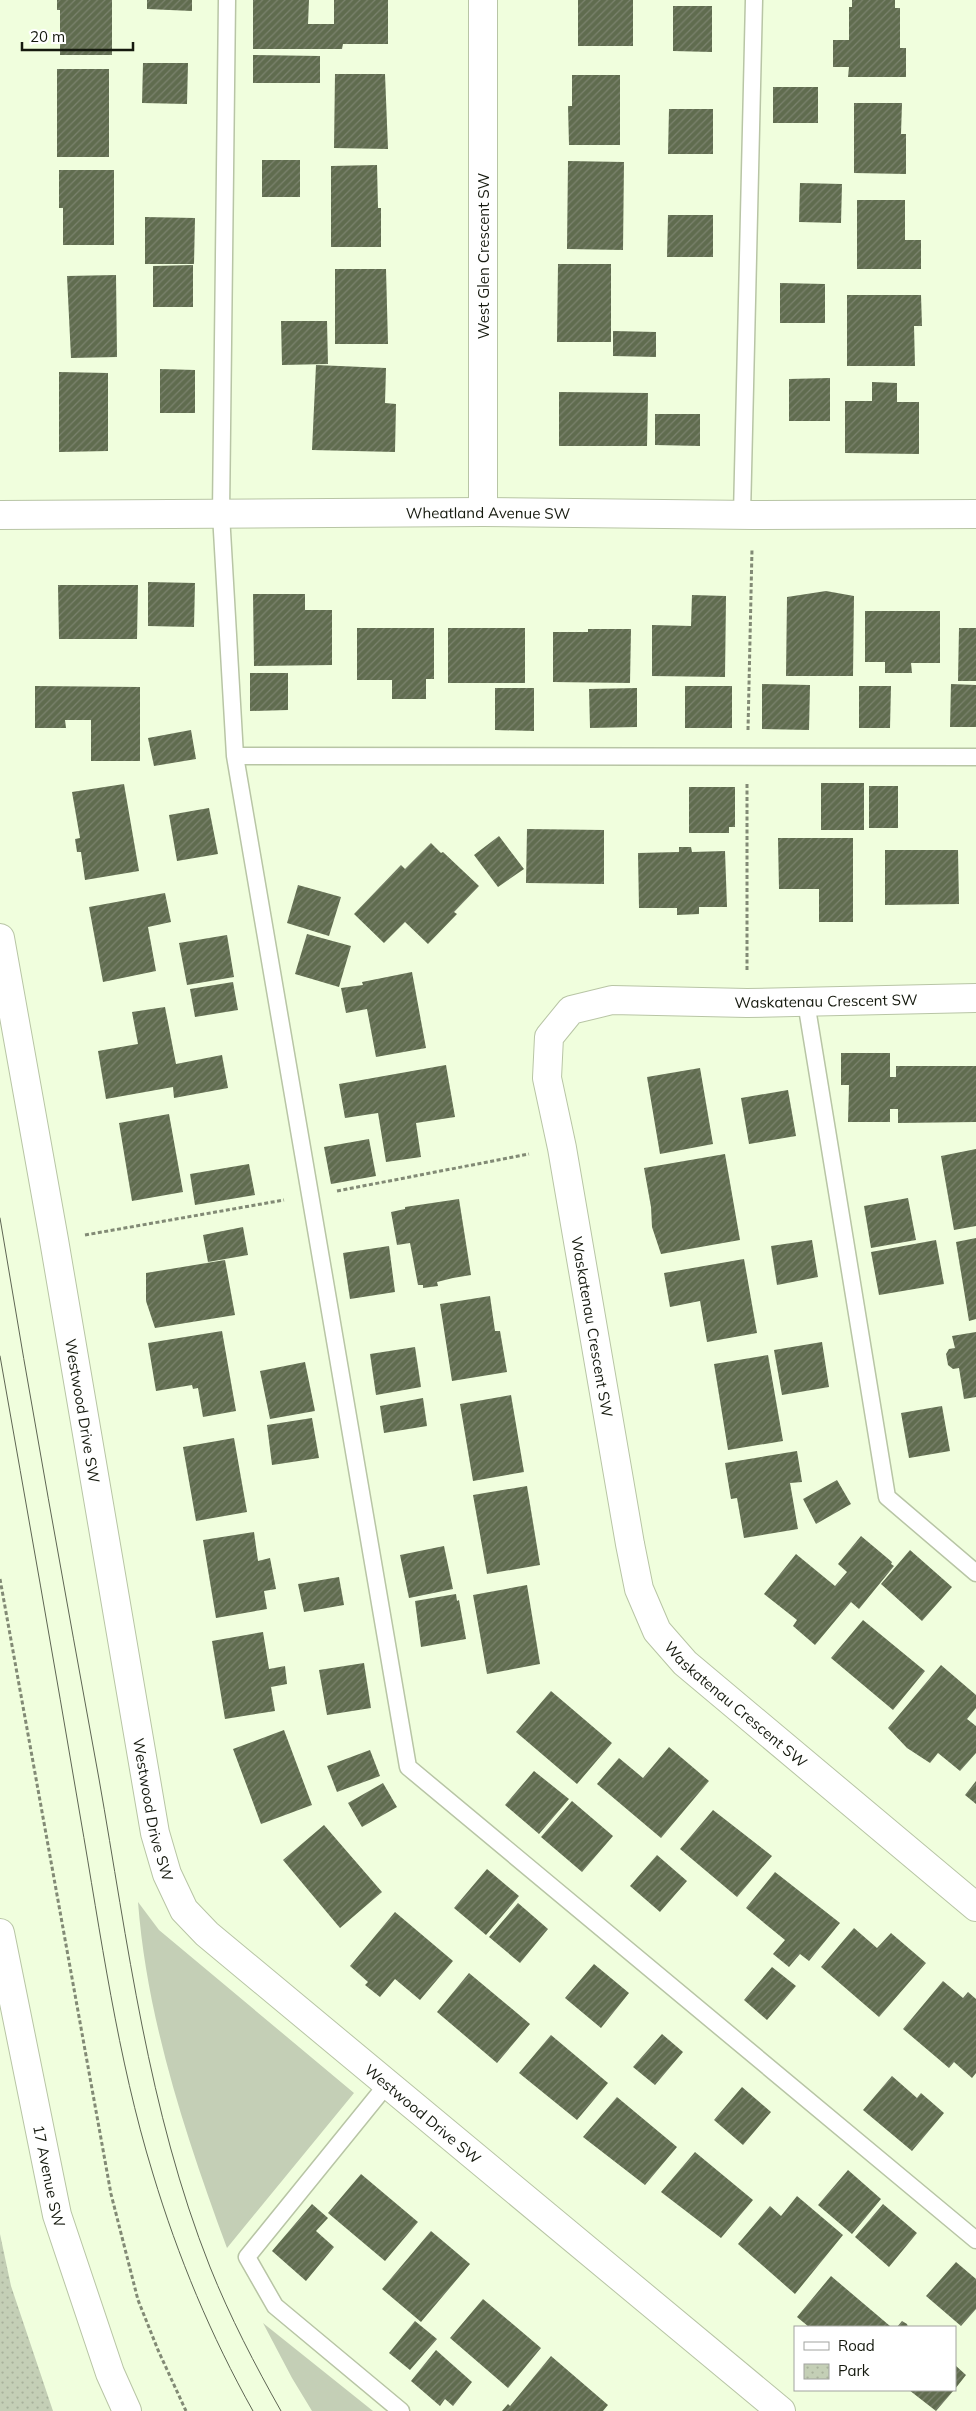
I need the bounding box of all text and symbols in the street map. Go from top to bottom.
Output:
scale bar [22,20,134,52]
text: 20 m [30,27,65,46]
street label: West Glen Crescent SW [474,173,493,339]
street label: Wheatland Avenue SW [406,502,571,522]
street label: Waskatenau Crescent SW [734,990,918,1012]
street label: Waskatenau Crescent SW [568,1235,618,1419]
street label: Westwood Drive SW [61,1337,105,1485]
street label: Waskatenau Crescent SW [661,1637,812,1771]
street label: Westwood Drive SW [129,1737,178,1884]
street label: Westwood Drive SW [361,2060,485,2168]
street label: 17 Avenue SW [30,2123,70,2230]
legend [794,2326,956,2391]
text: Road [838,2336,875,2355]
text: Park [838,2361,870,2380]

